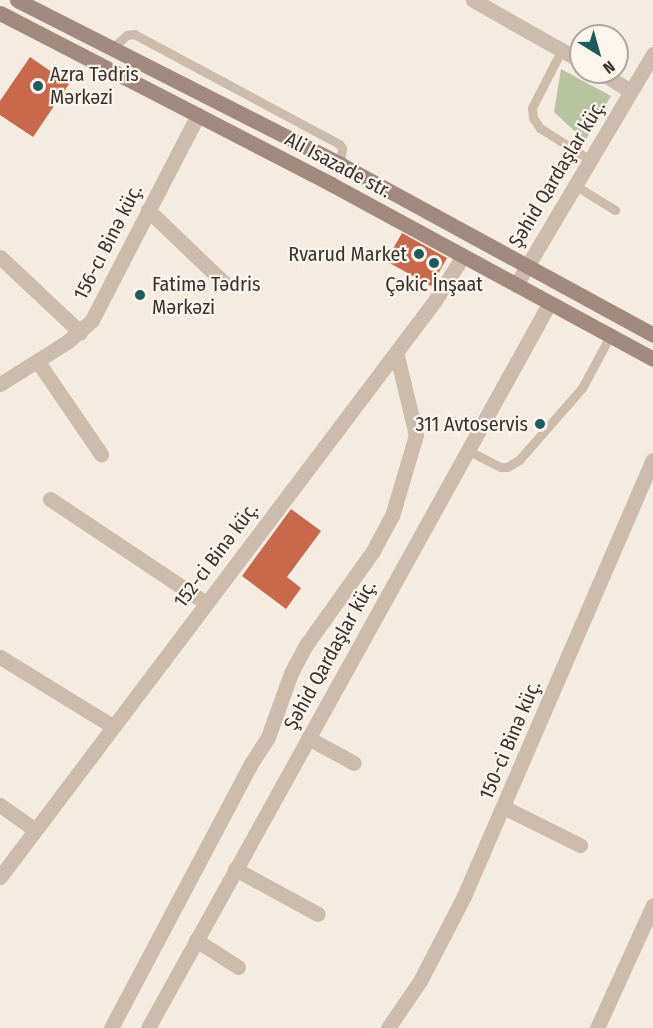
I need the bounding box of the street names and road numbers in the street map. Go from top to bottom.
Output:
street label: Şəhid Qardaşlar küç. [504,96,610,252]
street label: Ali Isazade str. [281,127,395,203]
street label: 156-cı Binə küç. [69,180,147,304]
street label: 152-ci Binə küç. [169,498,263,612]
street label: Şəhid Qardaşlar küç. [279,576,381,734]
street label: 150-ci Binə küç. [474,677,546,803]

